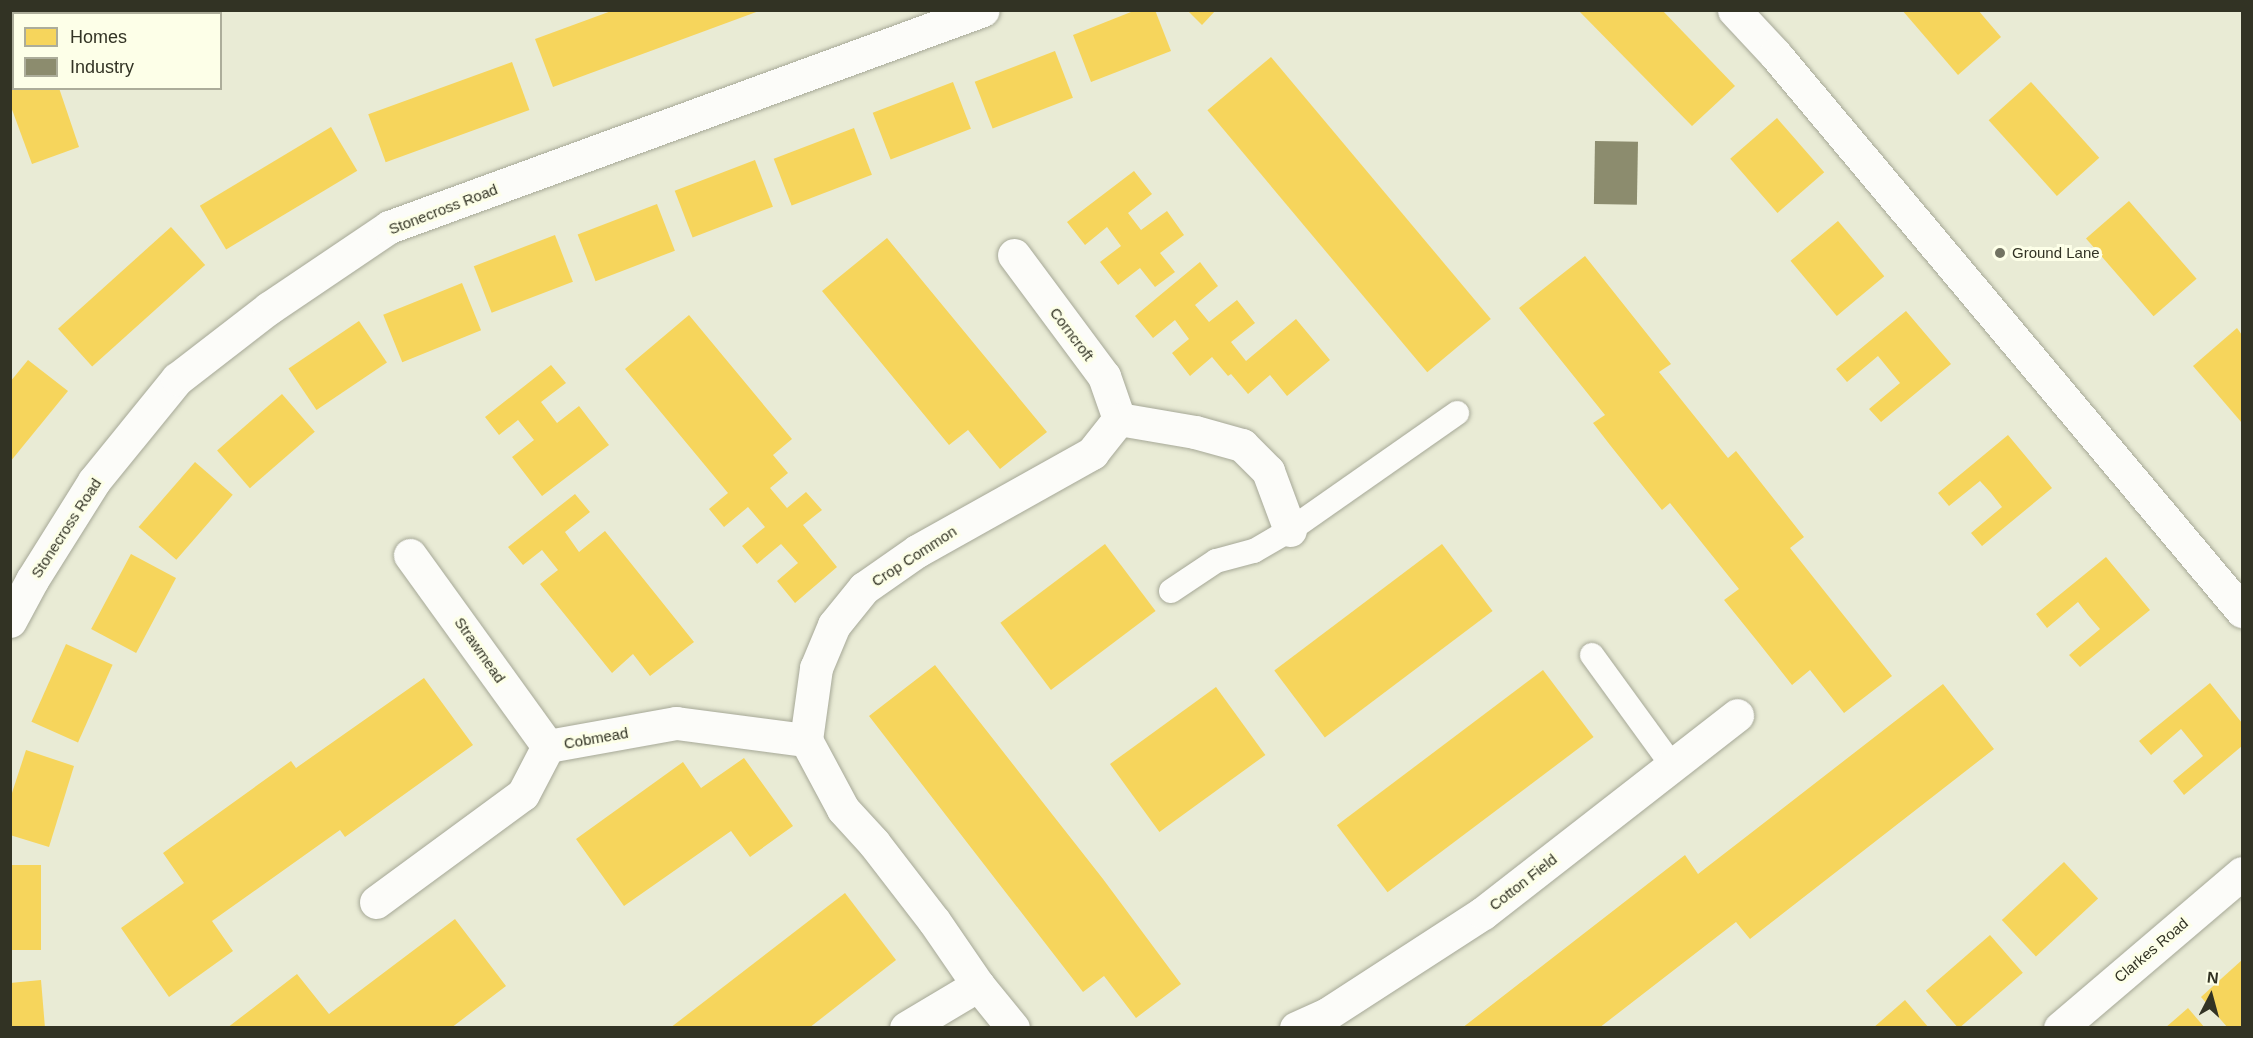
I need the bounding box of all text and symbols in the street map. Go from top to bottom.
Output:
legend [12,12,222,90]
text: Homes [70,27,127,47]
text: Industry [70,57,134,77]
street label: Stonecross Road [386,180,500,238]
place label: Ground Lane [2012,244,2100,262]
marker: Ground Lane [1993,246,2007,260]
street label: Corncroft [1046,304,1098,364]
street label: Stonecross Road [27,475,105,581]
street label: Crop Common [868,522,960,590]
street label: Strawmead [451,614,509,686]
street label: Cobmead [562,723,630,753]
street label: Cotton Field [1486,850,1560,914]
street label: Clarkes Road [2110,914,2192,986]
north arrow [2181,966,2241,1026]
text: N [2206,969,2220,987]

